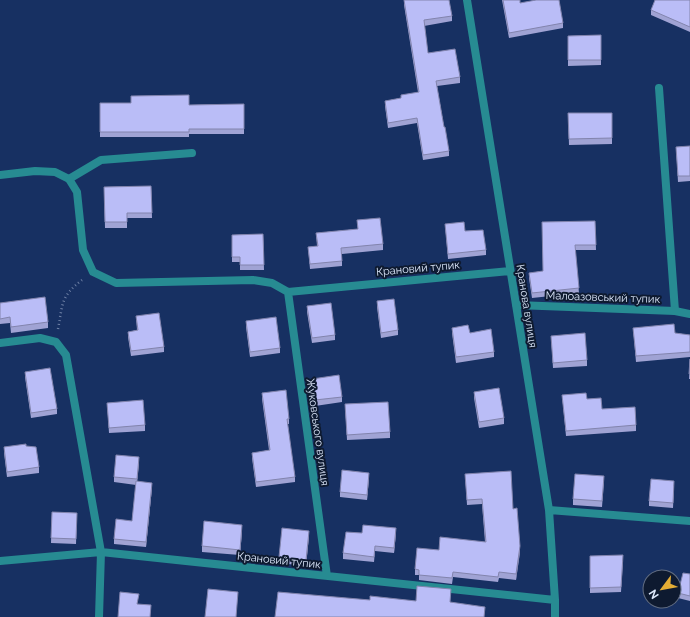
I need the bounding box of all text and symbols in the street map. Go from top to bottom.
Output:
street label: Крановий тупик [376,258,461,279]
street label: Кранова вулиця [514,264,540,349]
street label: Малоазовський тупик [545,289,661,306]
street label: Жуковського вулиця [304,378,331,487]
street label: Крановий тупик [236,550,322,571]
north arrow [642,569,682,609]
text: N [646,587,662,601]

